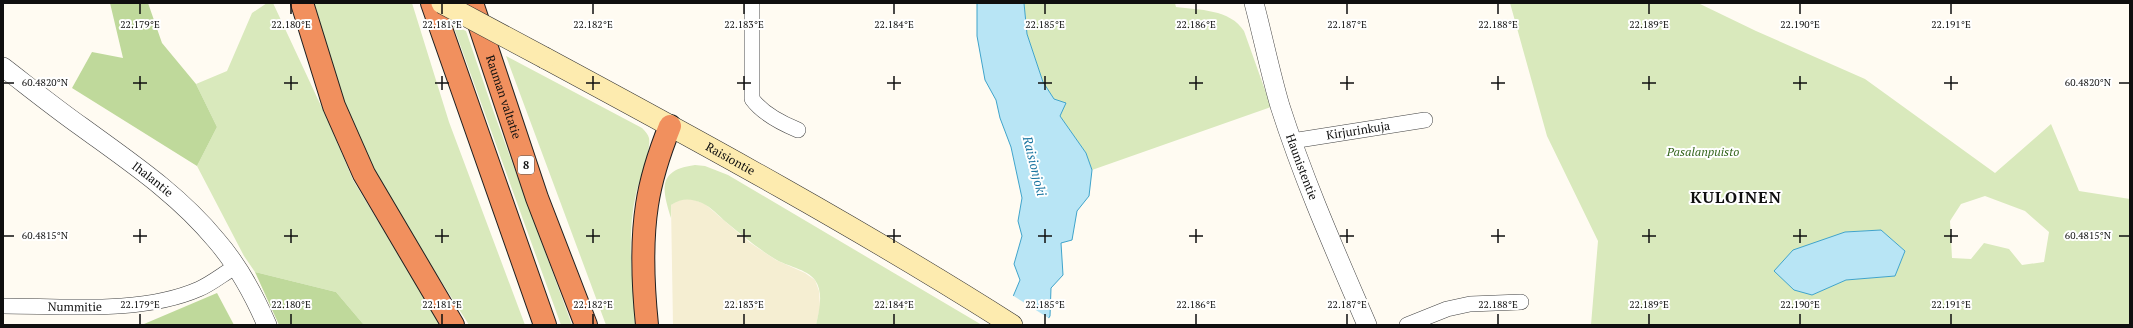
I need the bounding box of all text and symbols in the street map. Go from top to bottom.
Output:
text: 22.179°E [120,18,160,31]
text: 22.180°E [271,18,311,31]
text: 22.181°E [422,18,462,31]
text: 22.182°E [573,18,613,31]
text: 22.183°E [724,18,764,31]
text: 22.184°E [874,18,914,31]
text: 22.185°E [1025,18,1065,31]
text: 22.186°E [1176,18,1216,31]
text: 22.187°E [1327,18,1367,31]
text: 22.188°E [1478,18,1518,31]
text: 22.189°E [1629,18,1669,31]
text: 22.190°E [1780,18,1820,31]
text: 22.191°E [1931,18,1971,31]
street label: Rauman valtatie [483,53,525,141]
text: 60.4820°N [22,76,69,89]
text: 60.4820°N [2065,76,2112,89]
street label: Kirjurinkuja [1325,118,1391,142]
street label: Haunistentie [1283,132,1321,202]
water label: Raisionjoki [1019,133,1051,198]
street label: Raisiontie [703,139,758,178]
park label: Pasalanpuisto [1666,144,1739,159]
road number: 8 [518,156,534,174]
street label: Ihalantie [129,158,176,200]
district label: KULOINEN [1690,186,1782,208]
text: 60.4815°N [22,229,69,242]
text: 60.4815°N [2065,229,2112,242]
text: 22.179°E [120,298,160,311]
text: 22.180°E [271,298,311,311]
text: 22.181°E [422,298,462,311]
text: 22.182°E [573,298,613,311]
text: 22.183°E [724,298,764,311]
text: 22.184°E [874,298,914,311]
text: 22.185°E [1025,298,1065,311]
text: 22.186°E [1176,298,1216,311]
text: 22.187°E [1327,298,1367,311]
text: 22.188°E [1478,298,1518,311]
text: 22.189°E [1629,298,1669,311]
text: 22.190°E [1780,298,1820,311]
text: 22.191°E [1931,298,1971,311]
street label: Nummitie [48,299,102,314]

